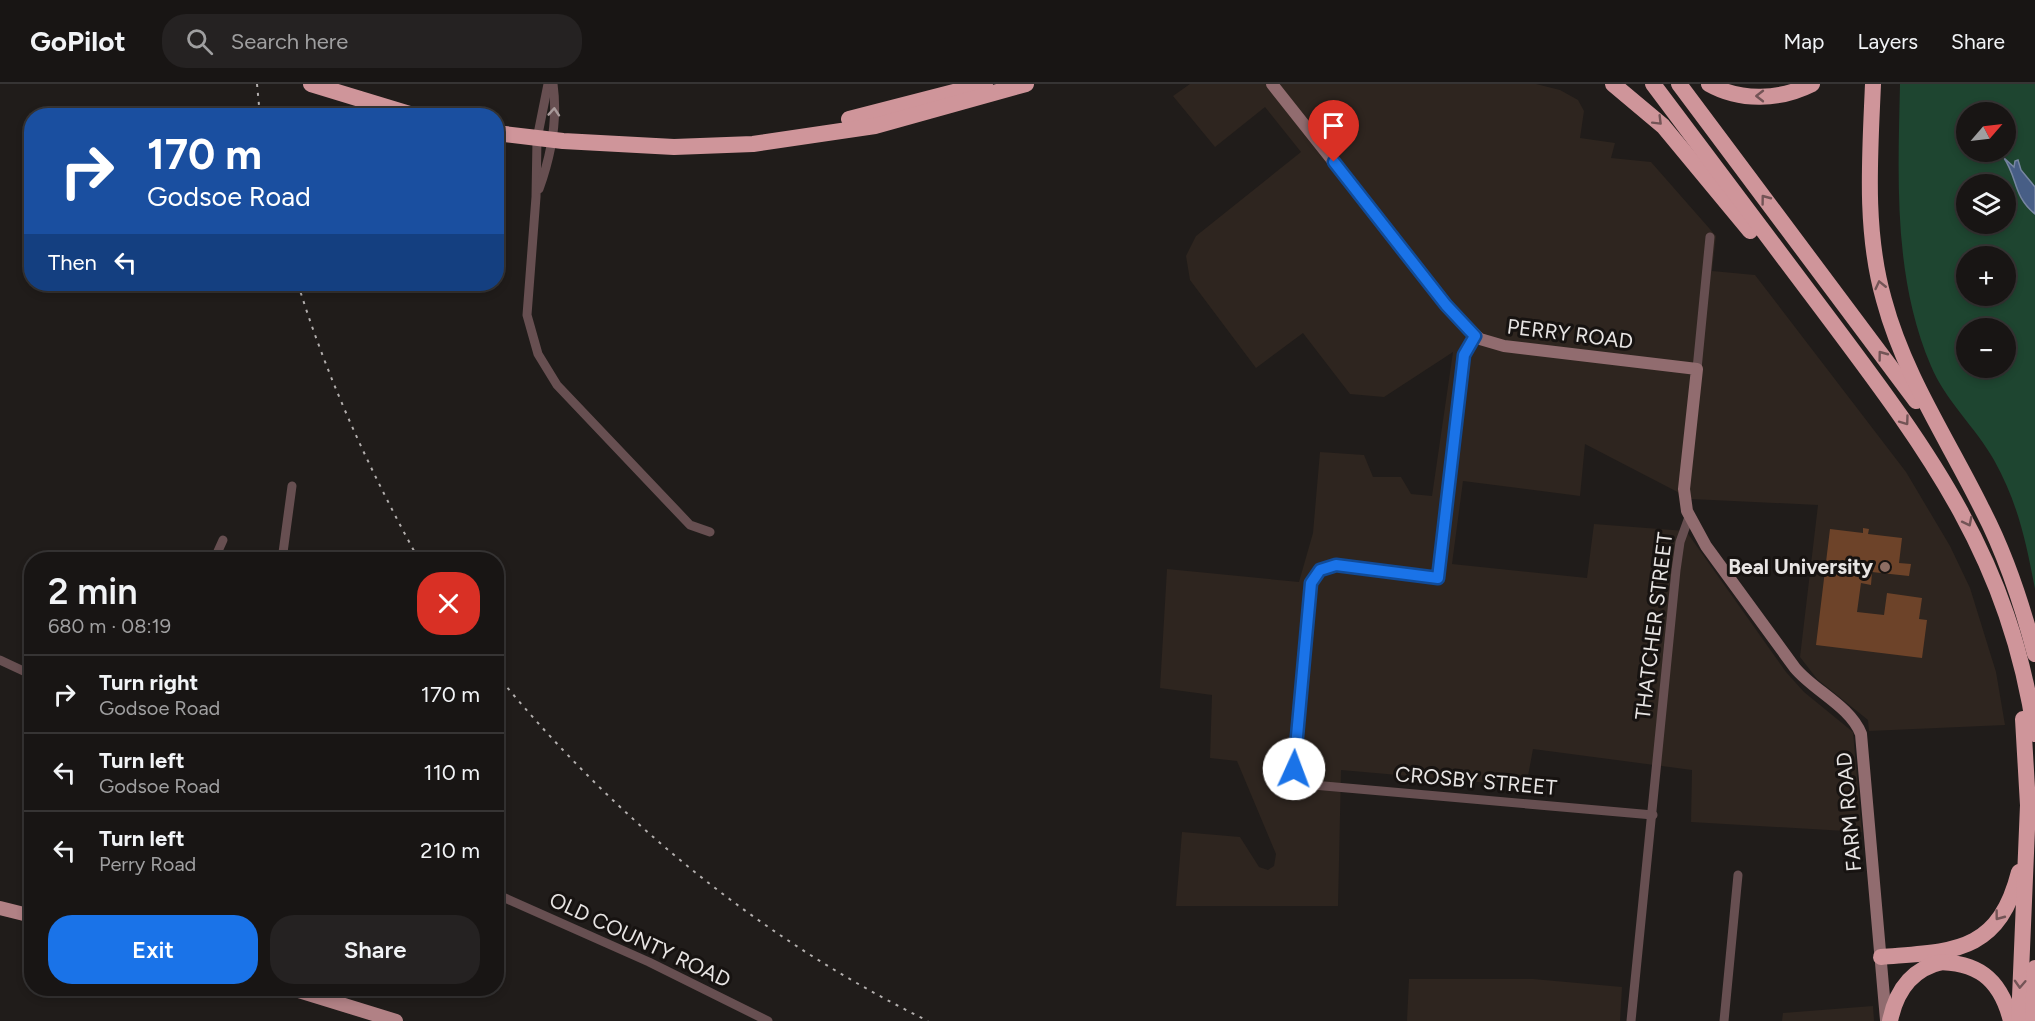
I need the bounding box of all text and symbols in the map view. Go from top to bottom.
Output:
search box [162,14,582,68]
text: GoPilot [30,24,126,58]
icon: search [183,25,216,58]
text: Search here [231,28,348,55]
text: Map [1784,29,1824,54]
text: Layers [1857,29,1918,54]
text: Share [1951,29,2005,54]
one-way arrow [1756,90,1765,102]
pin [1308,100,1359,162]
north arrow [1956,102,2016,162]
map controls [1956,102,2016,378]
one-way arrow [547,107,560,116]
icon: arrive [1317,109,1350,142]
one-way arrow [1651,114,1662,125]
text: 170 m [147,129,262,180]
icon: right [48,132,126,210]
button: layers [1956,174,2016,234]
text: Godsoe Road [147,180,311,213]
one-way arrow [1761,194,1772,205]
icon: left [109,246,142,279]
button: + [1956,246,2016,306]
text: Then [48,249,97,276]
one-way arrow [1874,280,1887,290]
street label: PERRY ROAD [1506,313,1635,354]
button: − [1956,318,2016,378]
one-way arrow [1878,350,1889,361]
one-way arrow [1898,415,1909,426]
one-way arrow [1961,516,1972,527]
street label: THATCHER STREET [1630,530,1677,721]
place label: Beal University [1728,554,1874,579]
marker: Beal University [1878,560,1892,574]
text: 2 min [48,570,138,613]
button: close [417,572,480,635]
text: 680 m · 08:19 [48,614,171,638]
text: Turn right [99,669,198,696]
icon: right [48,678,81,711]
text: 170 m [421,681,480,708]
text: Godsoe Road [99,696,220,720]
position arrow [1262,737,1326,801]
text: Turn left [99,747,185,774]
street label: FARM ROAD [1831,751,1866,873]
icon: left [48,756,81,789]
text: 110 m [424,759,480,786]
street label: CROSBY STREET [1394,761,1558,800]
text: Godsoe Road [99,774,220,798]
text: Turn left [99,825,185,852]
icon: left [48,834,81,867]
text: 210 m [420,837,480,864]
text: Perry Road [99,852,196,876]
street label: OLD COUNTY ROAD [546,887,735,992]
one-way arrow [1995,909,2006,920]
button: Exit [48,915,258,984]
button: Share [270,915,480,984]
one-way arrow [2014,980,2027,989]

